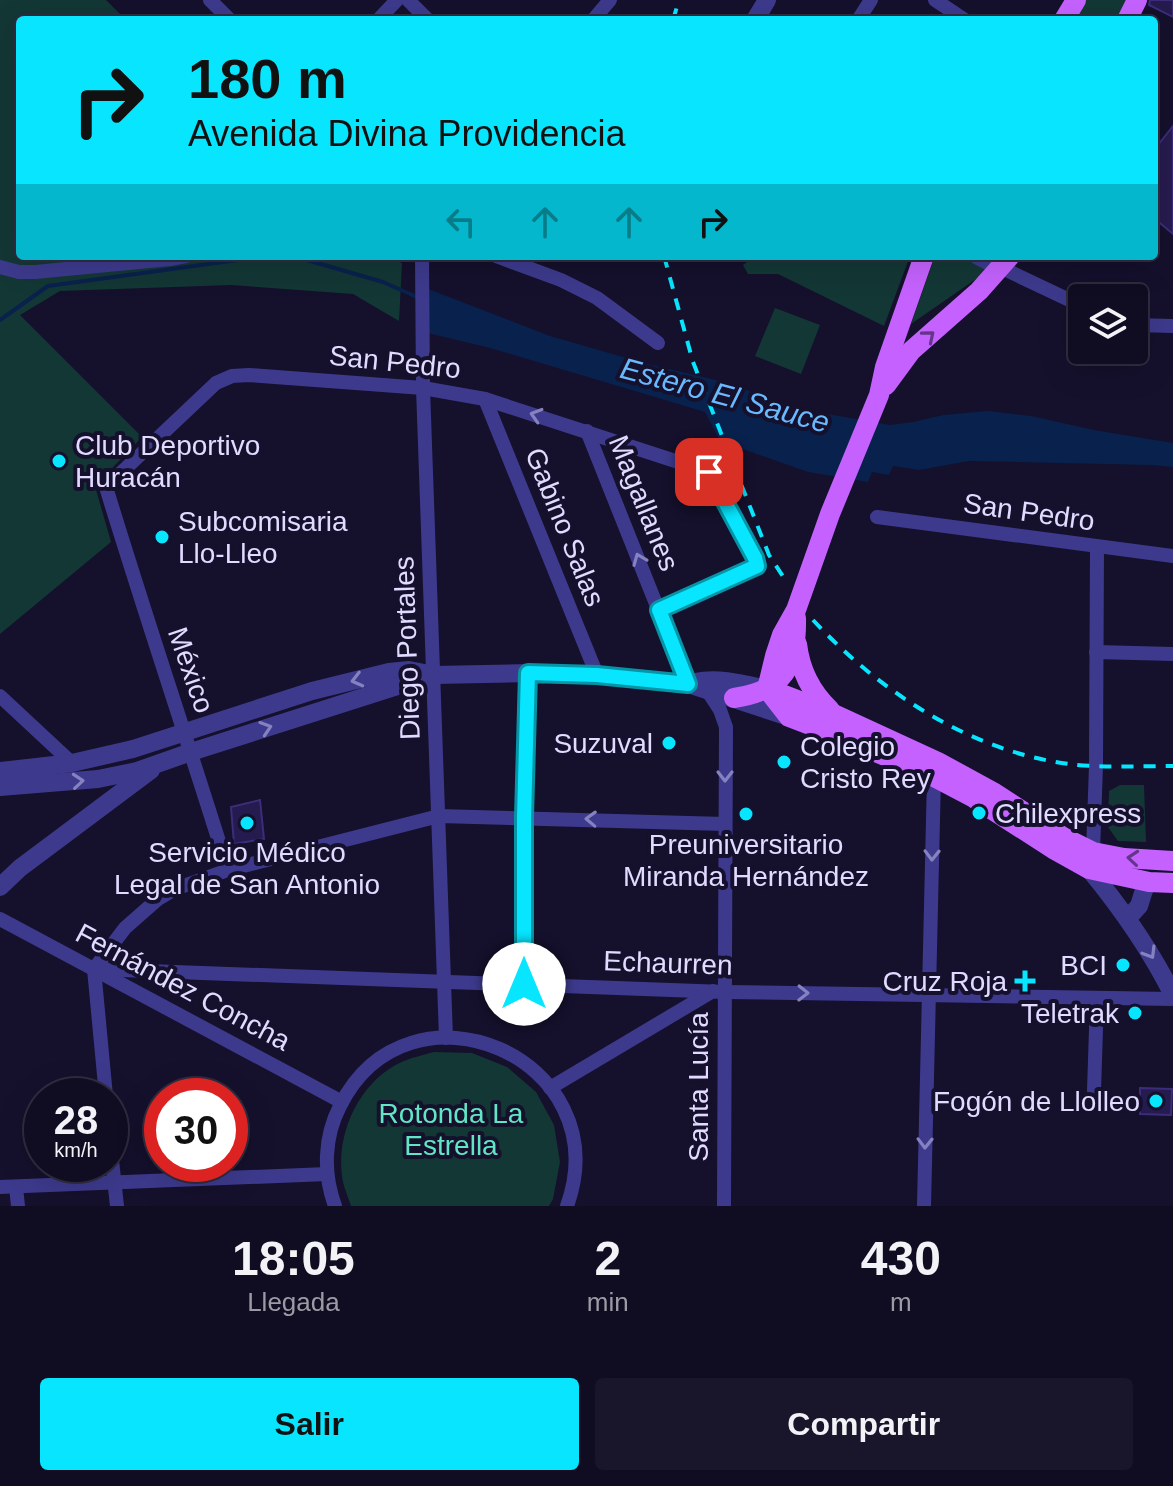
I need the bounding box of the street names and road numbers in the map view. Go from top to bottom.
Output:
street label: San Pedro [328,340,462,384]
street label: Magallanes [603,431,685,575]
street label: Gabino Salas [519,443,611,611]
street label: San Pedro [961,487,1097,537]
street label: Diego Portales [388,556,426,740]
street label: México [162,623,220,717]
street label: Fernández Concha [71,917,296,1057]
street label: Echaurren [603,945,733,981]
street label: Santa Lucía [683,1012,714,1162]

